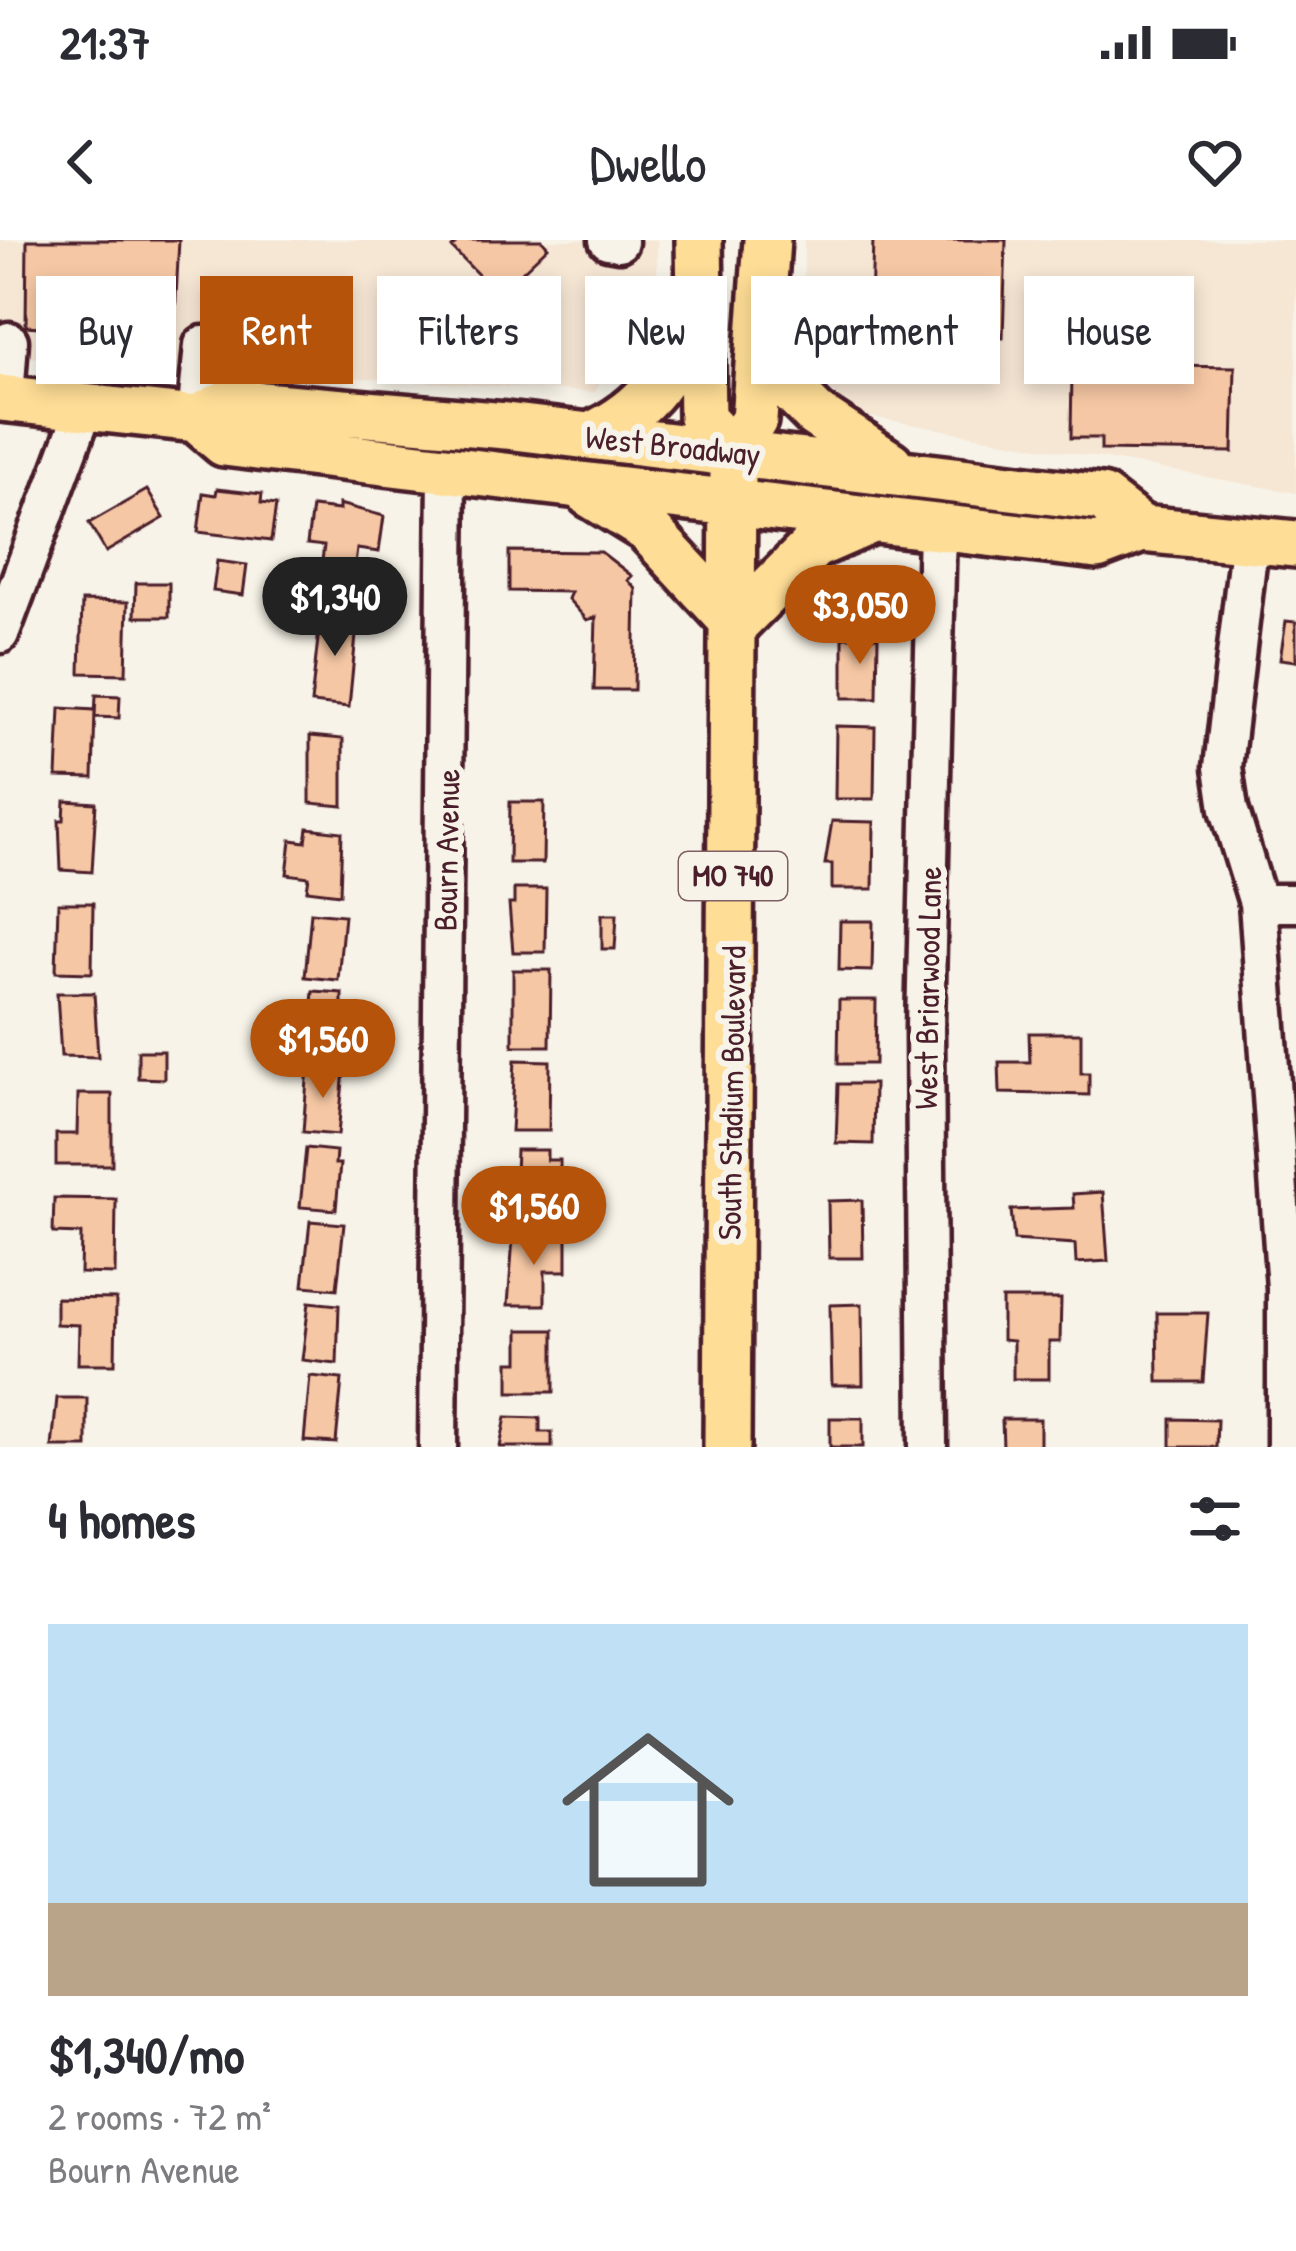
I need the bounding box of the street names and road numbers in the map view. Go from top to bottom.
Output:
street label: West Broadway [583,414,763,477]
street label: Bourn Avenue [423,769,469,931]
road number: MO 740 [679,852,787,900]
street label: West Briarwood Lane [903,866,951,1110]
street label: South Stadium Boulevard [706,945,756,1240]

